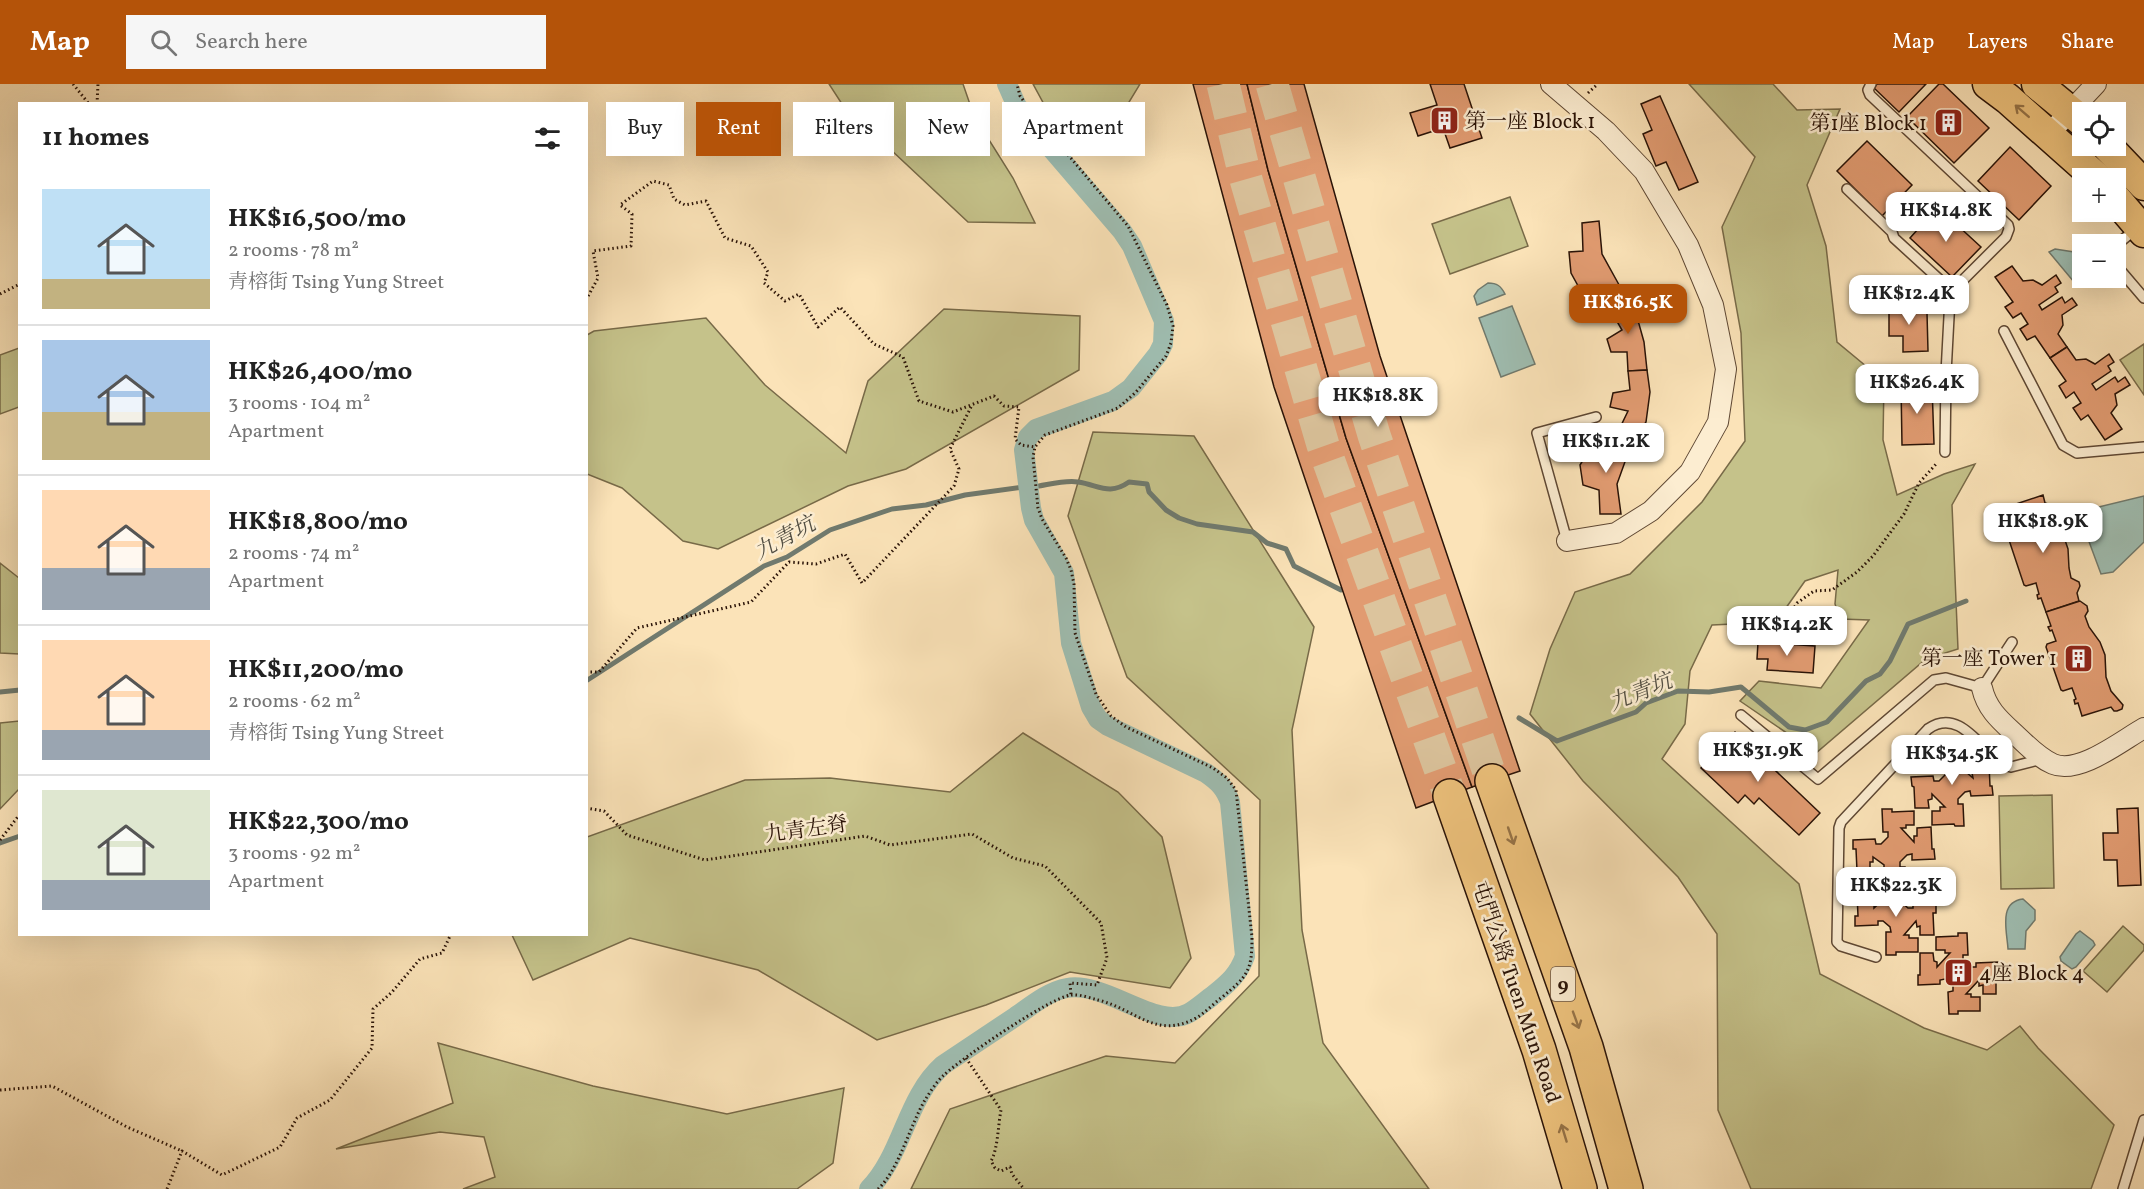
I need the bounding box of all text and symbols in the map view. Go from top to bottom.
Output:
search box [126,15,546,69]
text: Map [30,23,90,62]
icon: search [147,26,180,59]
text: Search here [195,27,308,58]
text: Map [1892,28,1934,57]
text: Layers [1967,28,2028,57]
text: Share [2061,28,2114,57]
chip: Buy [606,102,684,156]
chip: Rent [696,102,781,156]
chip: Filters [793,102,894,156]
chip: New [906,102,990,156]
chip: Apartment [1002,102,1145,156]
map controls [2072,102,2126,288]
button: locate [2072,102,2126,156]
one-way arrow [2015,104,2030,118]
building icon: 第一座 Block 1 [1428,105,1460,137]
building icon: 第1座 Block 1 [1932,107,1964,139]
place label: 第一座 Block 1 [1465,108,1595,137]
place label: 第1座 Block 1 [1809,110,1927,139]
text: 11 homes [42,120,149,156]
icon: filters [531,122,564,155]
button: + [2072,168,2126,222]
pin: HK$14.8K [1884,192,2008,243]
text: HK$14.8K [1900,197,1992,225]
text: HK$16,500/mo [228,201,406,237]
icon: home [90,213,162,285]
button: − [2072,234,2126,288]
text: 2 rooms · 78 m² [228,237,359,265]
text: 青榕街 Tsing Yung Street [228,269,444,297]
pin: HK$12.4K [1847,275,1971,326]
text: HK$12.4K [1863,280,1955,308]
pin: HK$16.5K [1566,284,1690,335]
text: HK$16.5K [1583,289,1673,317]
text: HK$26,400/mo [228,354,412,390]
icon: home [90,364,162,436]
pin: HK$26.4K [1855,364,1979,415]
text: HK$26.4K [1870,369,1964,397]
pin: HK$18.8K [1316,377,1440,428]
text: HK$18.8K [1333,382,1423,410]
text: 3 rooms · 104 m² [228,390,370,418]
text: Apartment [228,418,324,446]
pin: HK$11.2K [1544,423,1668,474]
text: HK$11.2K [1562,428,1650,456]
pin: HK$18.9K [1981,503,2105,554]
text: HK$18,800/mo [228,504,408,540]
water label: 九青坑 [749,508,824,569]
text: HK$18.9K [1997,508,2089,536]
icon: home [90,514,162,586]
text: 2 rooms · 74 m² [228,540,359,568]
text: Apartment [228,568,324,596]
pin: HK$14.2K [1725,606,1849,657]
text: HK$14.2K [1741,611,1833,639]
building icon: 第一座 Tower 1 [2062,642,2094,674]
place label: 第一座 Tower 1 [1921,645,2057,674]
text: HK$11,200/mo [228,652,404,688]
icon: home [90,664,162,736]
water label: 九青坑 [1605,665,1680,720]
text: 2 rooms · 62 m² [228,688,361,716]
text: 青榕街 Tsing Yung Street [228,720,444,748]
pin: HK$31.9K [1696,732,1820,783]
pin: HK$34.5K [1890,735,2014,786]
text: HK$31.9K [1713,737,1803,765]
text: HK$34.5K [1905,740,1999,768]
text: HK$22,300/mo [228,804,409,840]
street label: 九青左脊 [763,810,850,851]
icon: home [90,814,162,886]
one-way arrow [1507,826,1518,845]
text: 3 rooms · 92 m² [228,840,360,868]
pin: HK$22.3K [1834,867,1958,918]
text: Apartment [228,868,324,896]
text: HK$22.3K [1850,872,1942,900]
street label: 屯門公路 Tuen Mun Road [1464,878,1567,1107]
building icon: 4座 Block 4 [1942,957,1974,989]
place label: 4座 Block 4 [1979,960,2084,989]
road number: 9 [1551,967,1575,1001]
one-way arrow [1572,1010,1583,1029]
one-way arrow [1558,1124,1569,1143]

